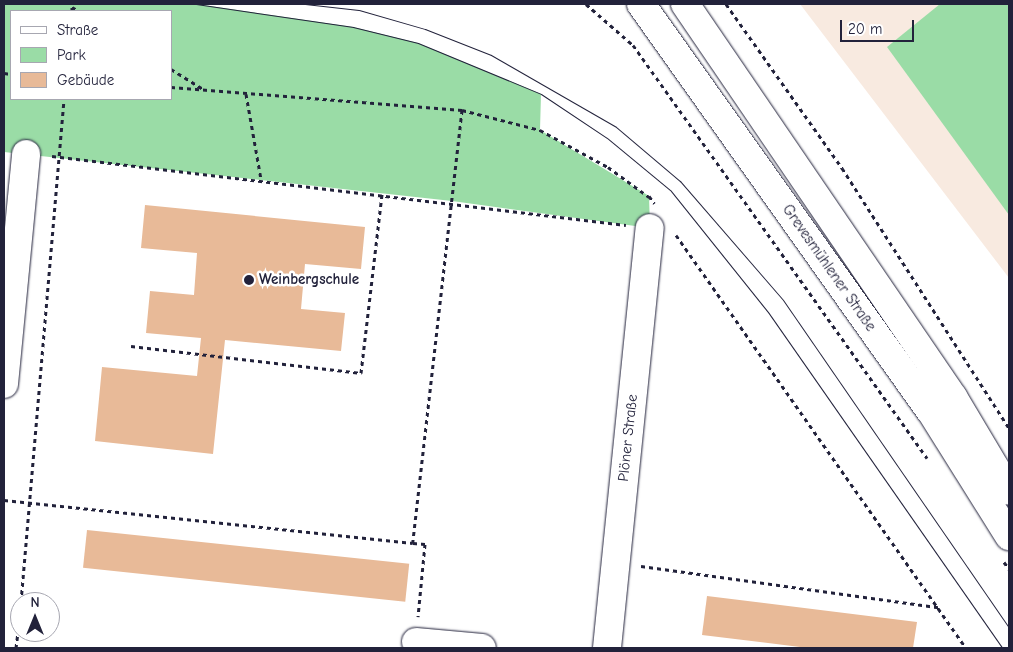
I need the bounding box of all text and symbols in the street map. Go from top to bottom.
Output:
legend [10,10,172,100]
scale bar [843,10,917,42]
text: 20 m [848,20,882,38]
text: Straße [57,21,98,39]
text: Park [57,46,86,64]
text: Gebäude [57,71,114,89]
street label: Grevesmühlener Straße [778,201,880,335]
place label: Weinbergschule [259,271,359,289]
marker: Weinbergschule [243,274,255,286]
street label: Plöner Straße [614,393,642,483]
north arrow [10,592,60,642]
text: N [30,594,40,611]

